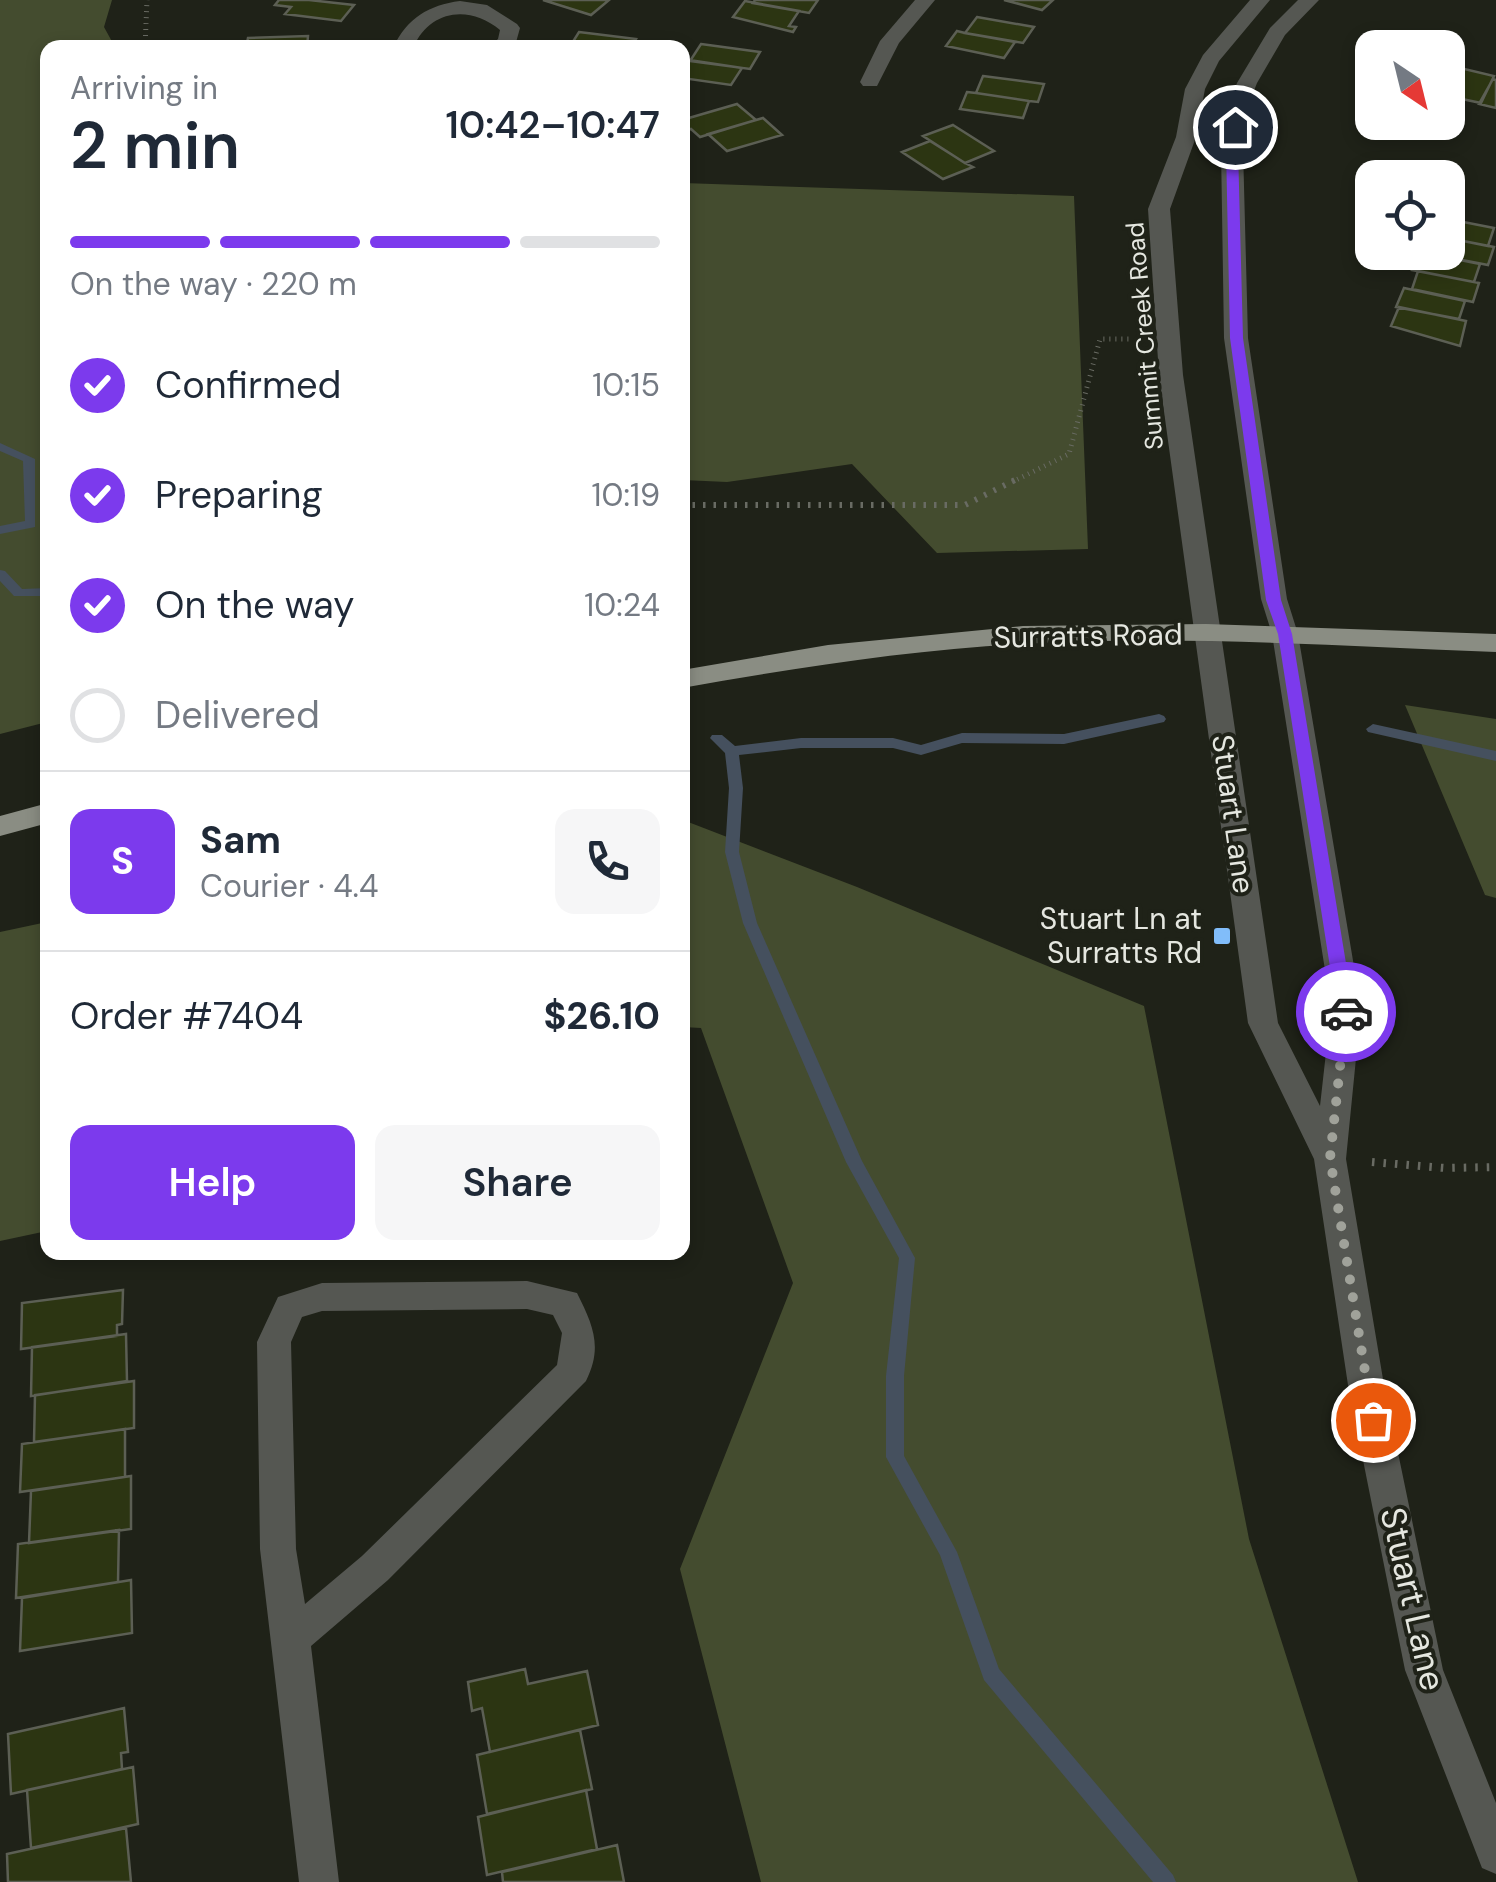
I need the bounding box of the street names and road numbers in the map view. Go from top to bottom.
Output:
street label: Summit Creek Road [1118,221,1171,451]
street label: Surratts Road [993,614,1183,657]
street label: Stuart Lane [1203,732,1264,896]
street label: Stuart Lane [1370,1503,1456,1695]

